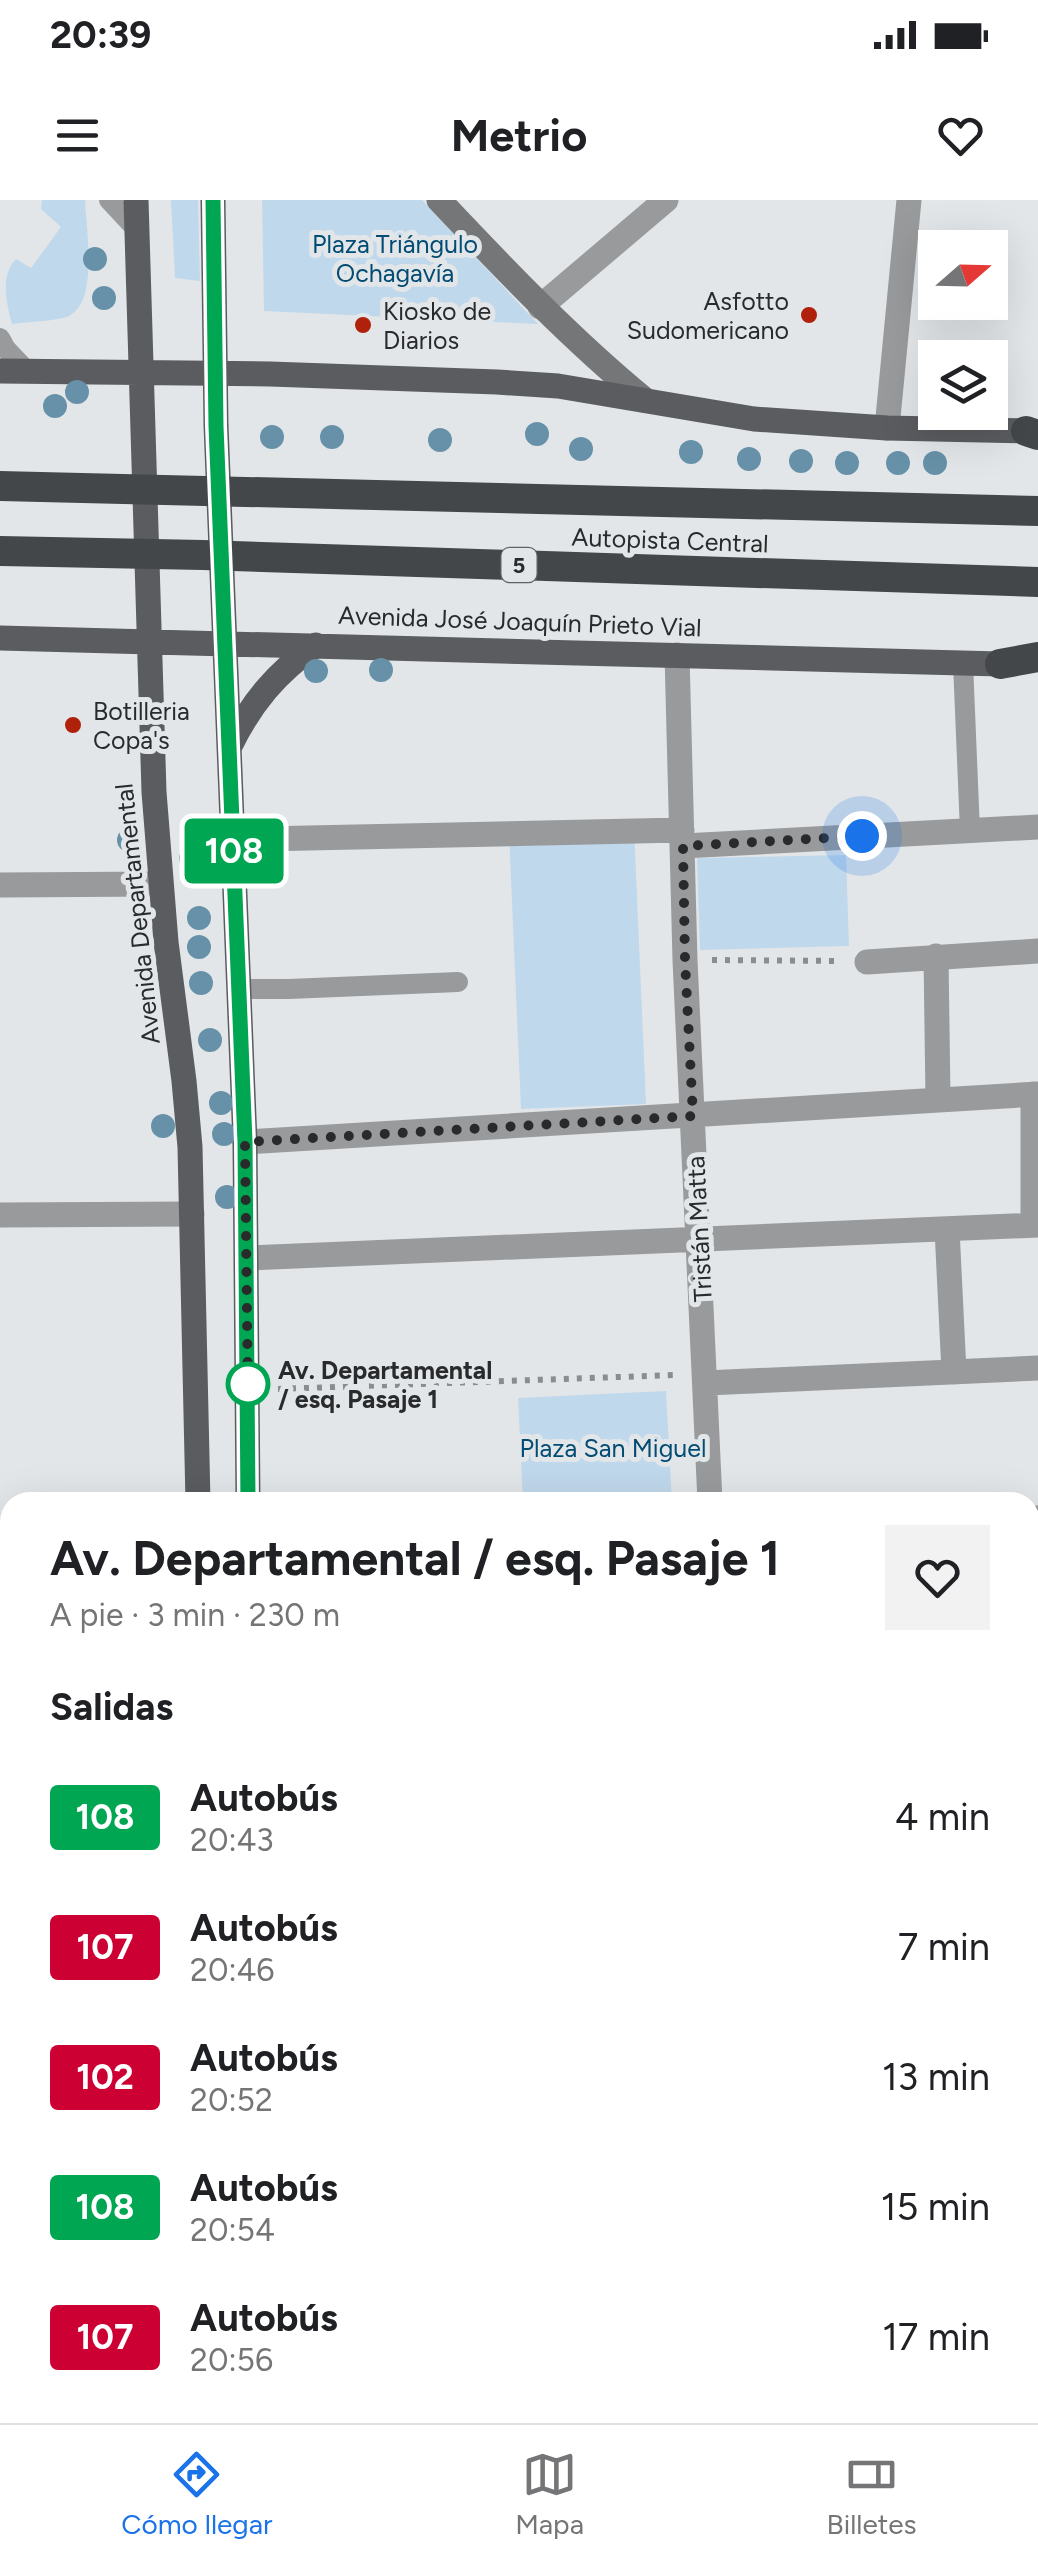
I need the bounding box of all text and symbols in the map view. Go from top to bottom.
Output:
text: 20:39 [50,12,151,58]
icon: menu [50,108,105,163]
text: Metrio [451,108,587,162]
icon: heart [933,108,988,163]
park label: Plaza Triángulo Ochagavía [312,229,478,288]
north arrow [918,230,1008,320]
map controls [918,230,1008,430]
place label: Asfotto Sudomericano [627,286,789,345]
place label: Kiosko de Diarios [383,296,491,355]
marker: Asfotto Sudomericano [798,304,820,326]
marker: Kiosko de Diarios [352,314,374,336]
button: layers [918,340,1008,430]
street label: Autopista Central [571,522,769,558]
road number: 5 [502,548,536,582]
street label: Avenida José Joaquín Prieto Vial [338,600,702,642]
place label: Botilleria Copa's [93,696,190,755]
marker: Botilleria Copa's [62,714,84,736]
street label: Avenida Departamental [108,782,166,1046]
your location [837,811,887,861]
line badge: 108 [176,818,292,884]
text: 108 [205,830,263,872]
street label: Tristán Matta [680,1155,718,1303]
place label: Av. Departamental / esq. Pasaje 1 [278,1355,492,1414]
marker: Av. Departamental / esq. Pasaje 1 [227,1363,269,1405]
park label: Plaza San Miguel [520,1433,706,1463]
button: heart [885,1525,990,1630]
text: Av. Departamental / esq. Pasaje 1 [50,1529,780,1587]
text: A pie · 3 min · 230 m [50,1596,340,1634]
text: Salidas [50,1684,173,1730]
text: Autobús [190,1775,338,1821]
text: 4 min [895,1794,990,1840]
text: 108 [76,1796,134,1838]
text: 20:43 [190,1821,274,1859]
text: Autobús [190,1905,338,1951]
text: 7 min [898,1924,990,1970]
text: 107 [77,1926,133,1968]
text: 20:46 [190,1951,274,1989]
text: Autobús [190,2035,338,2081]
text: 13 min [882,2054,990,2100]
text: 102 [76,2056,134,2098]
text: 20:52 [190,2081,273,2119]
text: Autobús [190,2165,338,2211]
text: 15 min [881,2184,990,2230]
text: 108 [76,2186,134,2228]
text: 20:54 [190,2211,275,2249]
text: Autobús [190,2295,338,2341]
text: 17 min [882,2314,990,2360]
text: 107 [77,2316,133,2358]
text: 20:56 [190,2341,273,2379]
tab: Cómo llegar [121,2447,273,2541]
tab: Mapa [515,2447,584,2541]
tab: Billetes [827,2447,917,2541]

